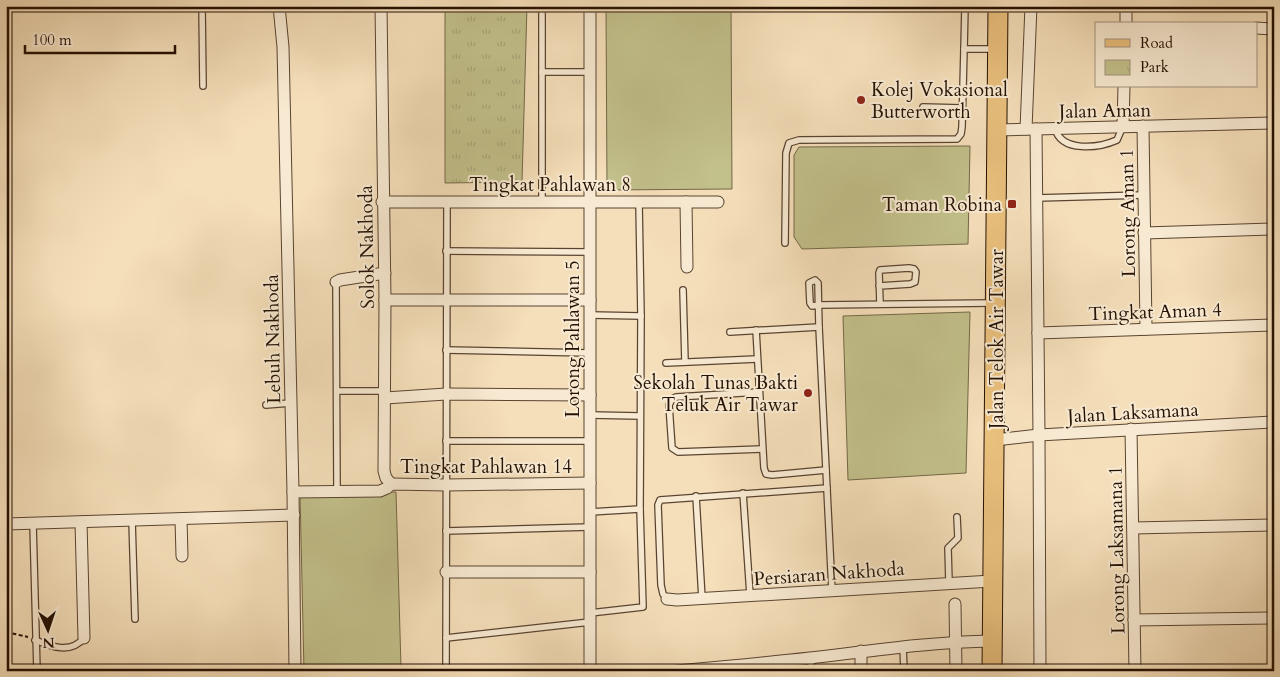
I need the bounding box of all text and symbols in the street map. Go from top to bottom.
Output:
scale bar [25,22,175,54]
legend [1095,22,1258,88]
text: 100 m [32,30,72,50]
text: Road [1140,33,1173,53]
text: Park [1140,57,1169,77]
place label: Kolej Vokasional Butterworth [871,77,1008,125]
marker: Kolej Vokasional Butterworth [855,94,867,106]
street label: Jalan Aman [1056,97,1152,125]
street label: Lorong Aman 1 [1114,148,1142,278]
street label: Tingkat Pahlawan 8 [469,172,631,198]
street label: Solok Nakhoda [353,185,381,309]
place label: Taman Robina [882,192,1002,218]
marker: Taman Robina [1006,198,1018,210]
street label: Jalan Telok Air Tawar [984,249,1010,432]
street label: Lorong Pahlawan 5 [560,260,586,418]
street label: Lebuh Nakhoda [259,274,287,404]
street label: Tingkat Aman 4 [1088,297,1223,327]
place label: Sekolah Tunas Bakti Teluk Air Tawar [633,370,798,418]
marker: Sekolah Tunas Bakti Teluk Air Tawar [802,387,814,399]
street label: Jalan Laksamana [1064,397,1199,430]
street label: Tingkat Pahlawan 14 [400,454,572,480]
street label: Lorong Laksamana 1 [1103,466,1131,634]
street label: Persiaran Nakhoda [753,556,905,592]
north arrow [22,604,72,654]
text: N [42,633,55,652]

